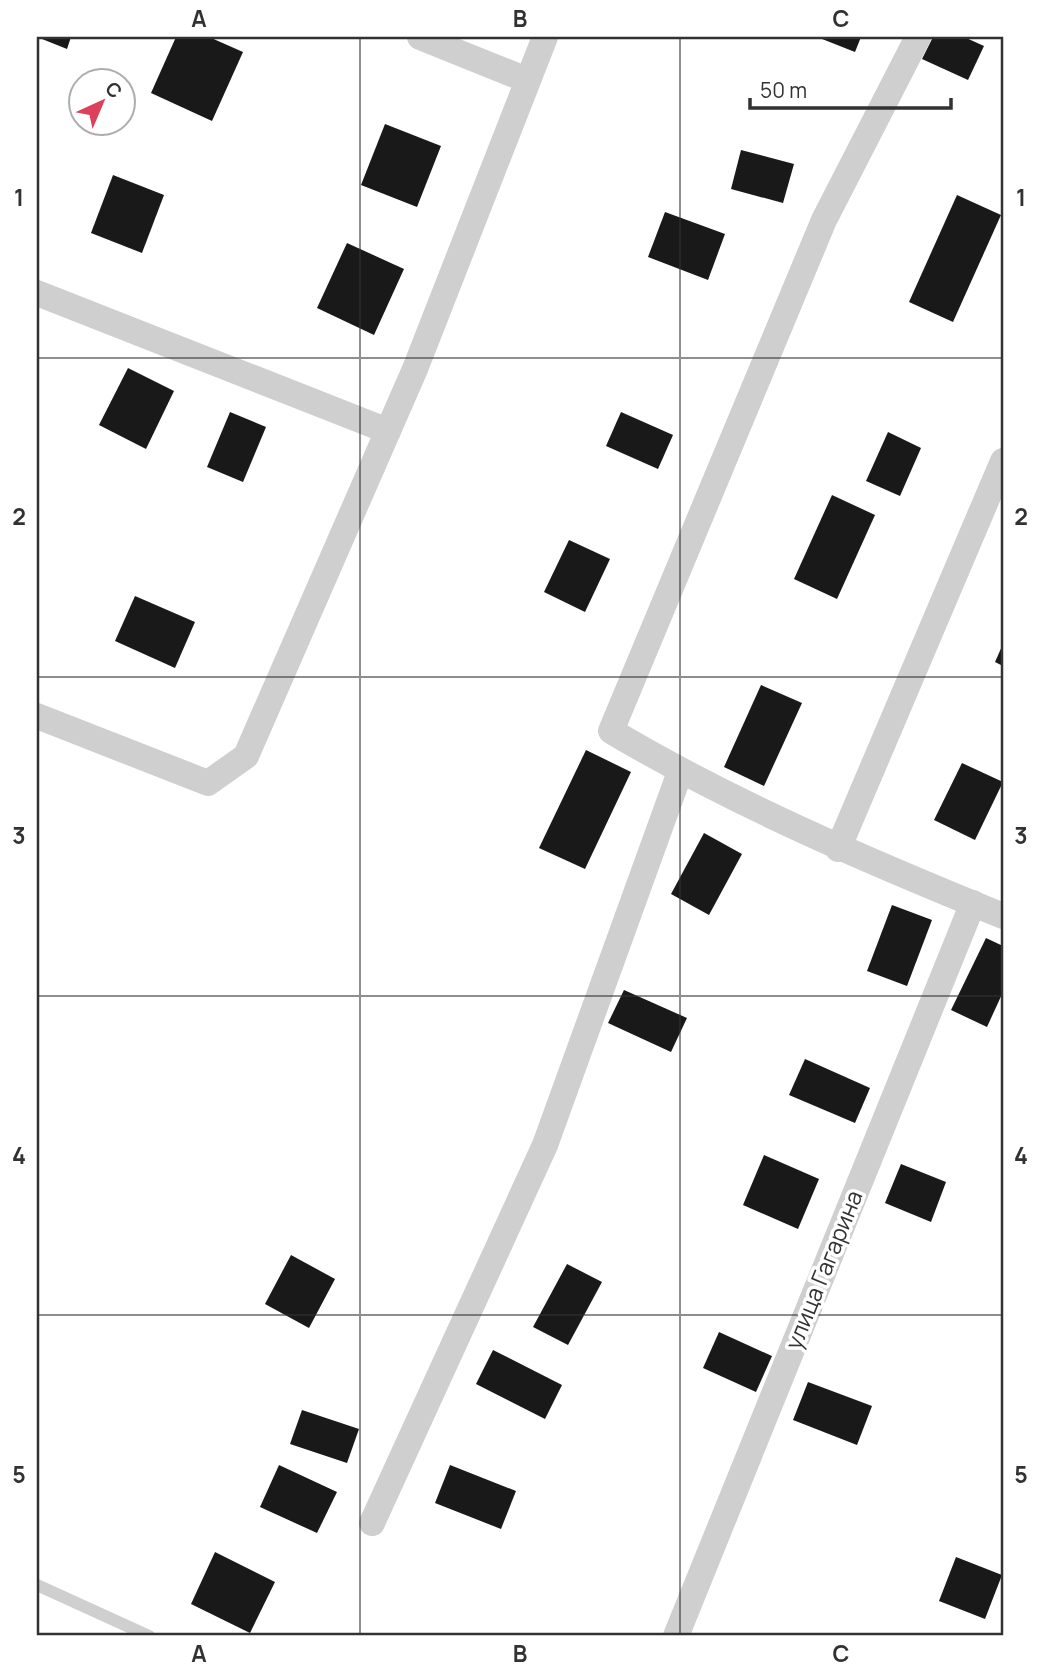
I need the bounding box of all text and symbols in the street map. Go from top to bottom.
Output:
text: A [191,2,207,34]
text: B [513,2,527,34]
text: C [833,2,850,34]
north arrow [66,66,136,136]
scale bar [750,66,951,110]
text: С [100,76,128,104]
text: 50 m [760,76,807,104]
text: 1 [14,181,24,213]
text: 1 [1016,181,1026,213]
text: 2 [12,500,26,532]
text: 2 [1014,500,1028,532]
text: 3 [12,819,26,851]
text: 3 [1014,819,1028,851]
text: 4 [12,1139,26,1171]
text: 4 [1014,1139,1028,1171]
street label: улица Гагарина [777,1185,870,1354]
text: 5 [12,1458,26,1490]
text: 5 [1014,1458,1028,1490]
text: A [191,1637,207,1669]
text: B [513,1637,527,1669]
text: C [833,1637,850,1669]

